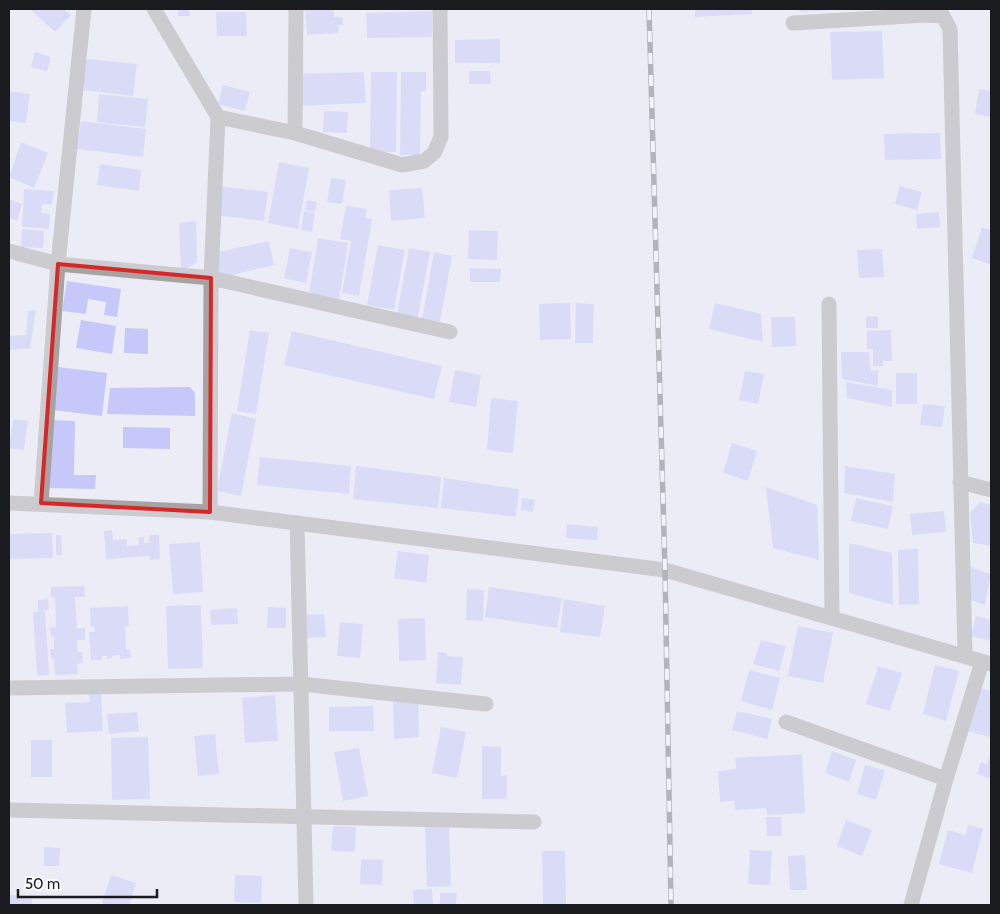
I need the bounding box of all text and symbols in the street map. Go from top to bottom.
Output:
scale bar [18,866,156,898]
text: 50 m [25,875,60,893]

